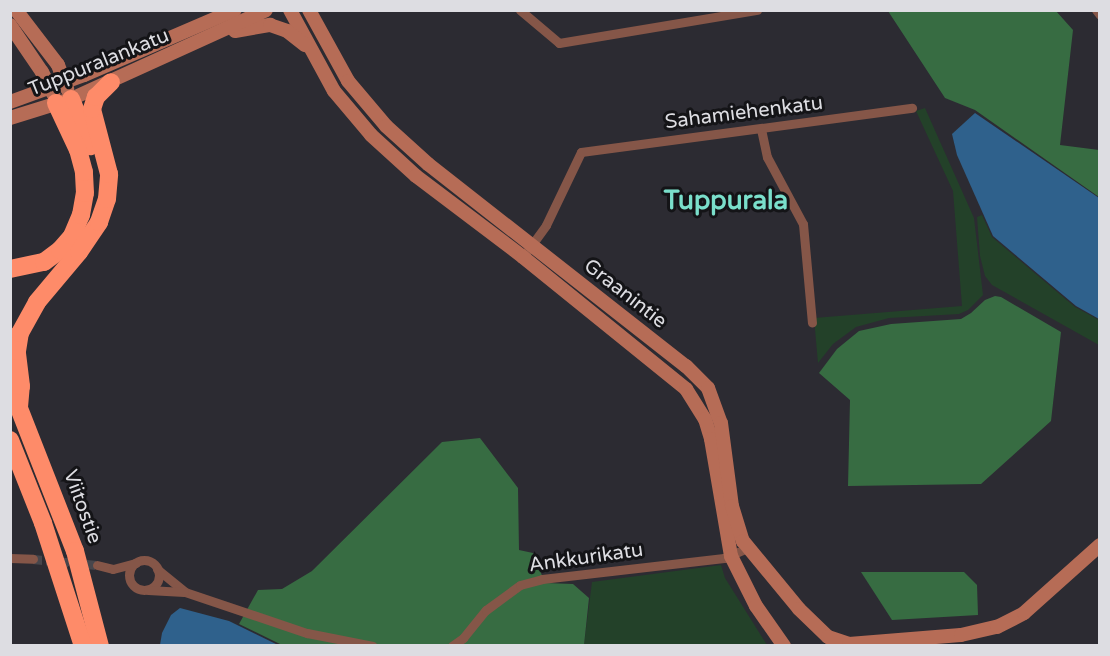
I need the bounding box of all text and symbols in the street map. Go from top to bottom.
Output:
street label: Tuppuralankatu [25,24,173,102]
street label: Sahamiehenkatu [664,91,824,135]
district label: Tuppurala [664,185,788,217]
street label: Graanintie [579,254,671,334]
street label: Viitostie [58,467,106,547]
street label: Ankkurikatu [527,538,645,578]

